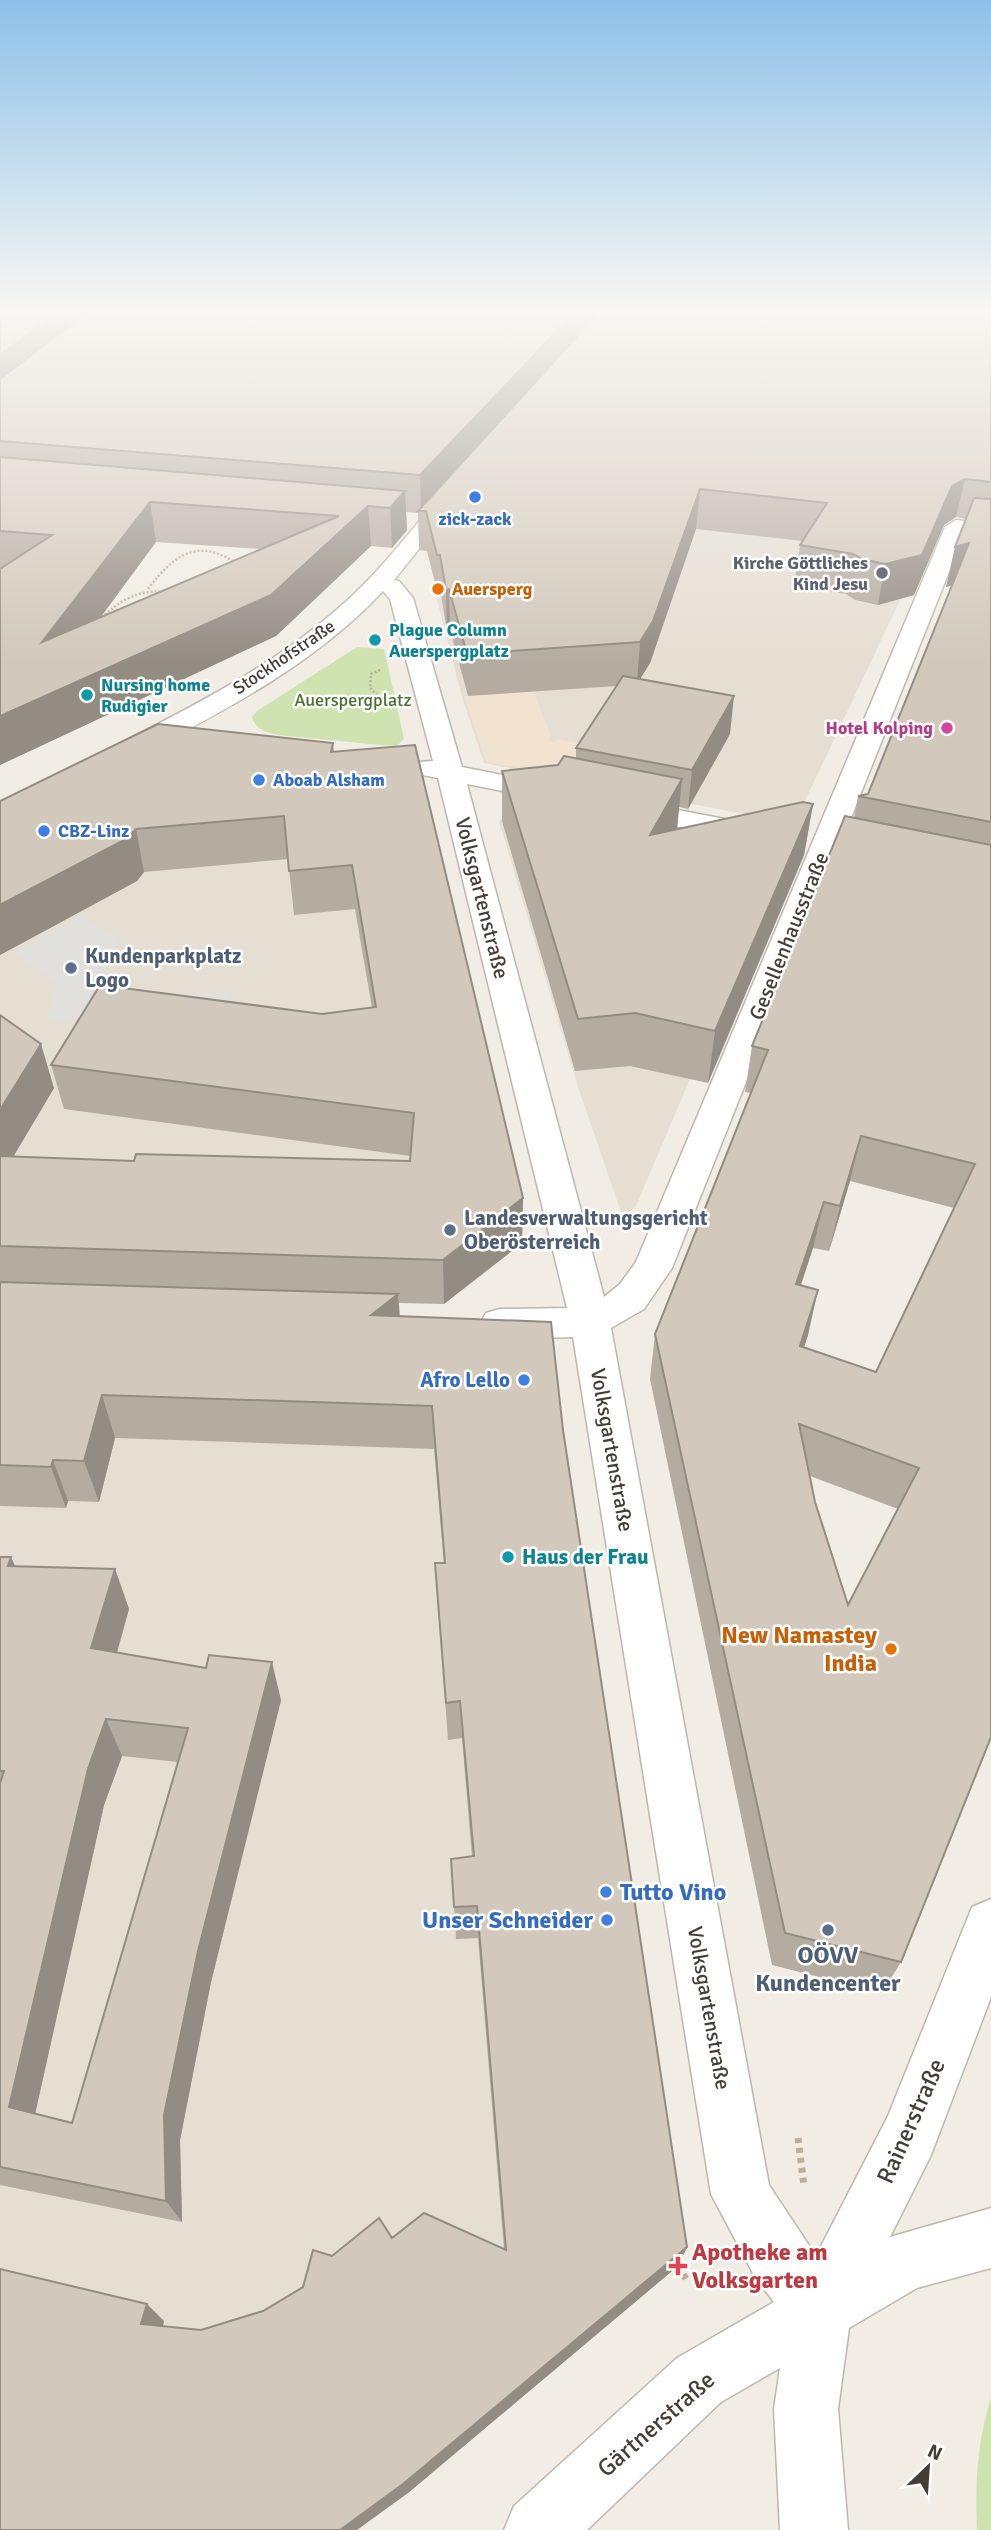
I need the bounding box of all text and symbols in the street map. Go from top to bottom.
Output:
marker: zick-zack [467,489,483,505]
place label: zick-zack [439,508,512,530]
place label: Kirche Göttliches Kind Jesu [733,552,868,595]
marker: Kirche Göttliches Kind Jesu [874,565,890,581]
place label: Auersperg [452,578,533,600]
marker: Auersperg [430,581,446,597]
street label: Stockhofstraße [229,615,339,699]
place label: Plague Column Auerspergplatz [389,619,509,662]
marker: Plague Column Auerspergplatz [367,632,383,648]
place label: Nursing home Rudigier [101,674,210,717]
marker: Nursing home Rudigier [79,687,95,703]
park label: Auerspergplatz [294,689,412,711]
place label: Hotel Kolping [826,717,933,739]
marker: Hotel Kolping [939,720,955,736]
place label: Aboab Alsham [273,769,385,791]
marker: Aboab Alsham [251,772,267,788]
street label: Volksgartenstraße [449,815,515,981]
place label: CBZ-Linz [58,820,129,842]
marker: CBZ-Linz [36,823,52,839]
street label: Gesellenhausstraße [743,848,835,1024]
place label: Kundenparkplatz Logo [85,943,241,993]
marker: Kundenparkplatz Logo [63,960,79,976]
place label: Landesverwaltungsgericht Oberösterreich [464,1205,708,1255]
marker: Landesverwaltungsgericht Oberösterreich [442,1222,458,1238]
street label: Volksgartenstraße [585,1366,639,1534]
place label: Afro Lello [420,1367,510,1393]
marker: Afro Lello [516,1372,532,1388]
place label: Haus der Frau [522,1544,649,1570]
marker: Haus der Frau [500,1549,516,1565]
place label: New Namastey India [721,1620,877,1678]
marker: New Namastey India [883,1641,899,1657]
place label: Tutto Vino [620,1877,726,1907]
marker: Tutto Vino [598,1884,614,1900]
place label: Unser Schneider [422,1905,593,1935]
marker: Unser Schneider [599,1912,615,1928]
marker: OÖVV Kundencenter [820,1922,836,1938]
street label: Volksgartenstraße [682,1924,736,2092]
place label: OÖVV Kundencenter [755,1940,901,1998]
street label: Rainerstraße [870,2054,952,2188]
place label: Apotheke am Volksgarten [692,2237,828,2295]
marker: Apotheke am Volksgarten [670,2258,686,2274]
street label: Gärtnerstraße [591,2365,721,2483]
north arrow [893,2432,963,2502]
text: N [924,2439,946,2466]

